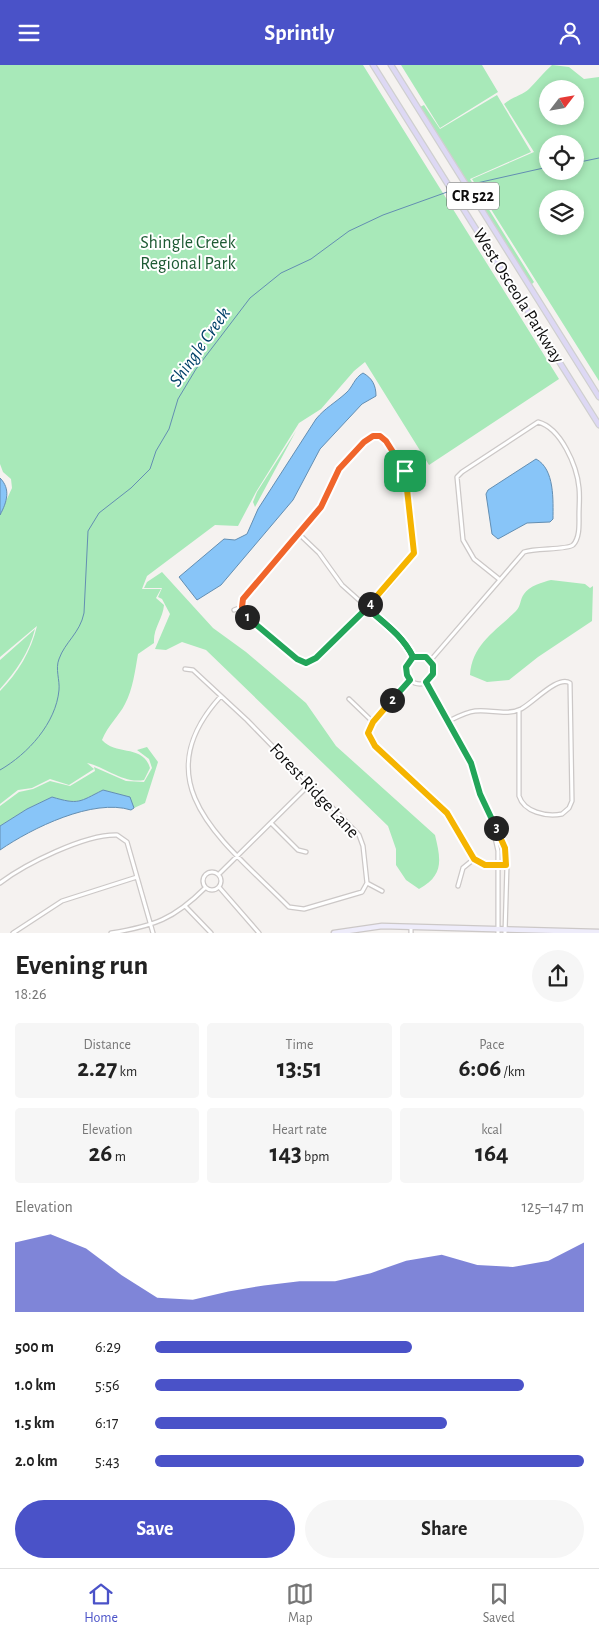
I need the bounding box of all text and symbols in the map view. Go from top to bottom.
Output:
icon: menu [15,19,43,47]
icon: person [556,19,584,47]
text: Sprintly [264,22,335,44]
north arrow [539,80,584,125]
map controls [539,80,584,235]
button: locate [539,135,584,180]
road number: CR 522 [447,183,499,209]
button: layers [539,190,584,235]
street label: West Osceola Parkway [469,225,567,367]
park label: Shingle Creek Regional Park [140,234,236,273]
water label: Shingle Creek [166,304,234,390]
pin [384,450,426,492]
icon: arrive [391,457,419,485]
pin: 4 [358,591,382,617]
text: 4 [367,597,374,611]
pin: 1 [234,605,260,629]
text: 1 [245,610,250,624]
pin: 2 [380,687,404,713]
text: 2 [389,693,396,707]
street label: Forest Ridge Lane [266,740,362,842]
pin: 3 [484,815,508,841]
text: 3 [493,821,500,835]
button: share [532,950,584,1002]
text: Evening run [15,952,148,980]
text: 18:26 [15,986,47,1002]
text: Distance [83,1038,131,1052]
text: Time [286,1038,313,1052]
text: Pace [479,1038,504,1052]
text: 2.27 [77,1056,117,1081]
text: 13:51 [277,1056,322,1081]
text: 6:06 [458,1056,501,1081]
text: km [117,1065,137,1079]
text: /km [501,1065,525,1079]
text: Elevation [82,1123,132,1137]
text: Heart rate [272,1123,327,1137]
text: kcal [481,1123,502,1137]
text: 26 [88,1141,112,1166]
text: 143 [269,1141,302,1166]
text: 164 [475,1141,509,1166]
text: m [112,1150,126,1164]
text: bpm [302,1150,330,1164]
text: Elevation [15,1199,73,1215]
text: 125–147 m [522,1199,584,1215]
text: 500 m [15,1339,54,1355]
text: 6:29 [95,1339,121,1355]
text: 1.0 km [15,1377,56,1393]
text: 5:56 [95,1377,120,1393]
text: 1.5 km [15,1415,55,1431]
text: 6:17 [95,1415,118,1431]
text: 2.0 km [15,1453,58,1469]
text: 5:43 [95,1453,120,1469]
button: Save [15,1500,295,1558]
button: Share [305,1500,584,1558]
tab: Home [84,1580,118,1627]
tab: Map [286,1580,314,1627]
tab: Saved [483,1580,515,1627]

